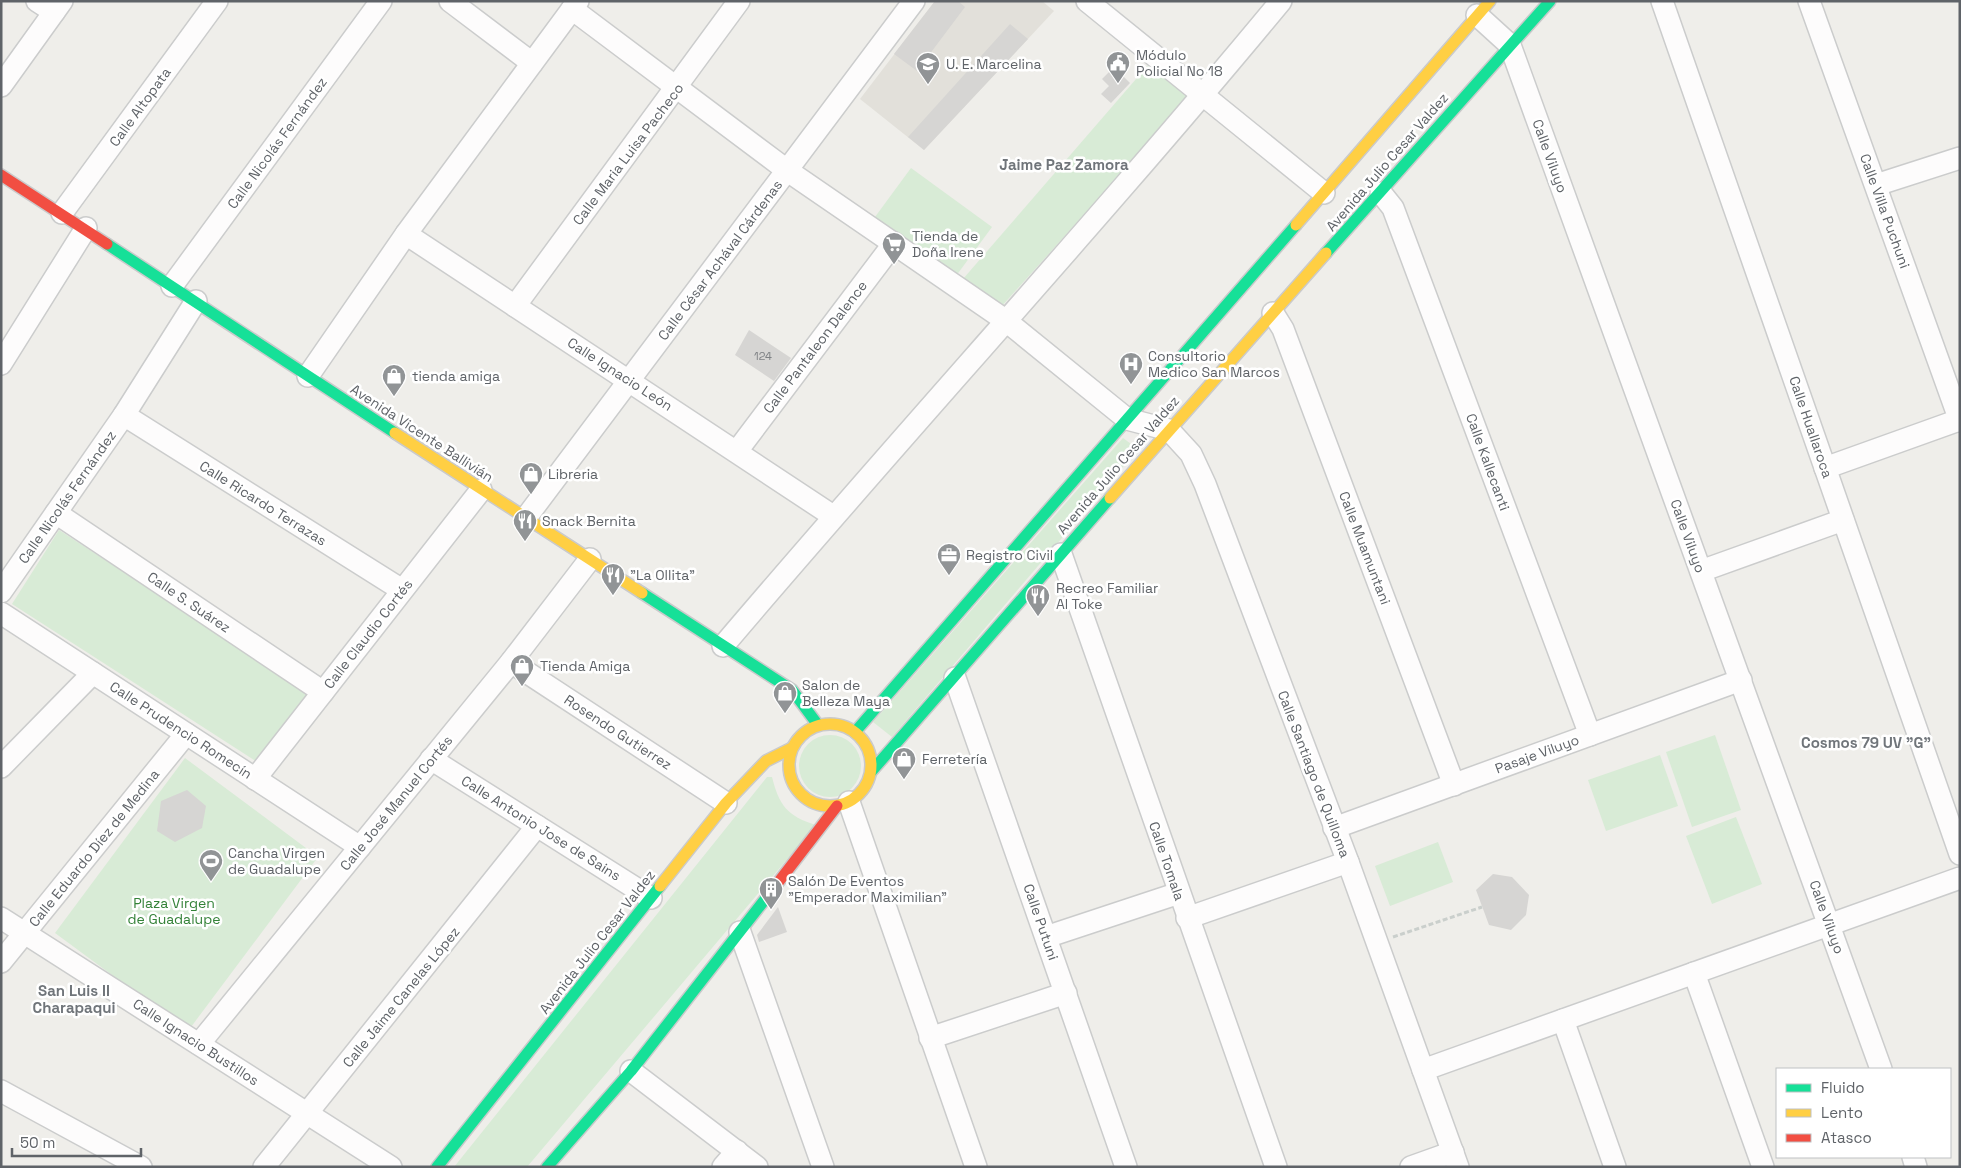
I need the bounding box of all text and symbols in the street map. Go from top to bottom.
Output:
place label: Módulo Policial No 18 [1136,46,1223,80]
public building icon: Módulo Policial No 18 [1105,50,1131,84]
school or university icon: U. E. Marcelina [915,51,941,85]
place label: U. E. Marcelina [946,55,1042,73]
street label: Calle Altopata [105,64,175,150]
street label: Calle Nicolás Fernández [223,74,331,212]
street label: Calle Maria Luisa Pacheco [569,79,687,229]
street label: Avenida Julio Cesar Valdez [1322,89,1452,235]
street label: Calle Viluyo [1528,117,1572,195]
street label: Calle Villa Puchuni [1856,151,1914,271]
district label: Jaime Paz Zamora [999,155,1129,174]
street label: Calle César Achával Cárdenas [654,176,786,344]
place label: Tienda de Doña Irene [912,227,984,261]
supermarket icon: Tienda de Doña Irene [881,231,907,265]
street label: Calle Pantaleon Dalence [759,277,871,417]
street label: Calle Ignacio León [564,333,676,415]
place label: Consultorio Medico San Marcos [1148,347,1280,381]
house number: 124 [754,349,772,363]
hospital icon: Consultorio Medico San Marcos [1118,351,1144,385]
shop icon: tienda amiga [381,363,407,397]
place label: tienda amiga [412,367,500,385]
street label: Calle Huallaroca [1785,374,1837,480]
street label: Avenida Vicente Ballivián [347,380,497,486]
street label: Avenida Julio Cesar Valdez [1053,392,1183,538]
street label: Calle Kallecanti [1462,411,1514,513]
street label: Calle Nicolás Fernández [14,427,120,567]
street label: Calle Ricardo Terrazas [196,457,330,549]
shop icon: Libreria [518,461,544,495]
place label: Libreria [548,465,598,483]
street label: Calle Muamuntani [1335,489,1395,607]
street label: Calle Viluyo [1666,497,1710,575]
restaurant icon: Snack Bernita [512,508,538,542]
place label: Snack Bernita [542,512,636,530]
office icon: Registro Civil [936,542,962,576]
place label: Registro Civil [966,546,1053,564]
restaurant icon: "La Ollita" [600,562,626,596]
place label: "La Ollita" [630,566,695,584]
street label: Calle S. Suárez [144,568,234,636]
street label: Calle Claudio Cortés [320,576,416,692]
place label: Recreo Familiar Al Toke [1056,579,1158,613]
restaurant icon: Recreo Familiar Al Toke [1025,583,1051,617]
shop icon: Tienda Amiga [509,653,535,687]
place label: Tienda Amiga [540,657,630,675]
place label: Salon de Belleza Maya [802,676,890,710]
street label: Calle Prudencio Romecín [106,677,256,783]
shop icon: Salon de Belleza Maya [772,680,798,714]
street label: Calle Santiago de Quilloma [1274,688,1354,860]
street label: Rosendo Gutierrez [561,691,675,773]
street label: Pasaje Viluyo [1493,730,1581,778]
street label: Calle José Manuel Cortés [336,732,456,874]
district label: Cosmos 79 UV "G" [1801,733,1931,752]
shop icon: Ferretería [891,746,917,780]
place label: Ferretería [922,750,987,768]
street label: Calle Eduardo Díez de Medina [25,766,163,930]
street label: Calle Antonio Jose de Sains [458,771,624,885]
street label: Calle Tomala [1145,819,1189,903]
place label: Cancha Virgen de Guadalupe [228,844,325,878]
sports icon: Cancha Virgen de Guadalupe [198,848,224,882]
street label: Avenida Julio Cesar Valdez [535,866,659,1018]
place label: Salón De Eventos "Emperador Maximilian" [788,872,947,906]
building icon: Salón De Eventos "Emperador Maximilian" [758,876,784,910]
street label: Calle Viluyo [1805,878,1849,956]
street label: Calle Putuni [1020,881,1062,963]
park label: Plaza Virgen de Guadalupe [128,894,220,928]
street label: Calle Jaime Canelas López [339,923,463,1071]
district label: San Luis II Charapaqui [33,981,115,1017]
street label: Calle Ignacio Bustillos [130,995,262,1089]
legend [1776,1068,1951,1158]
text: Fluido [1821,1078,1865,1097]
text: Lento [1821,1103,1863,1122]
scale bar [12,1126,141,1158]
text: Atasco [1821,1128,1872,1147]
text: 50 m [20,1133,55,1152]

